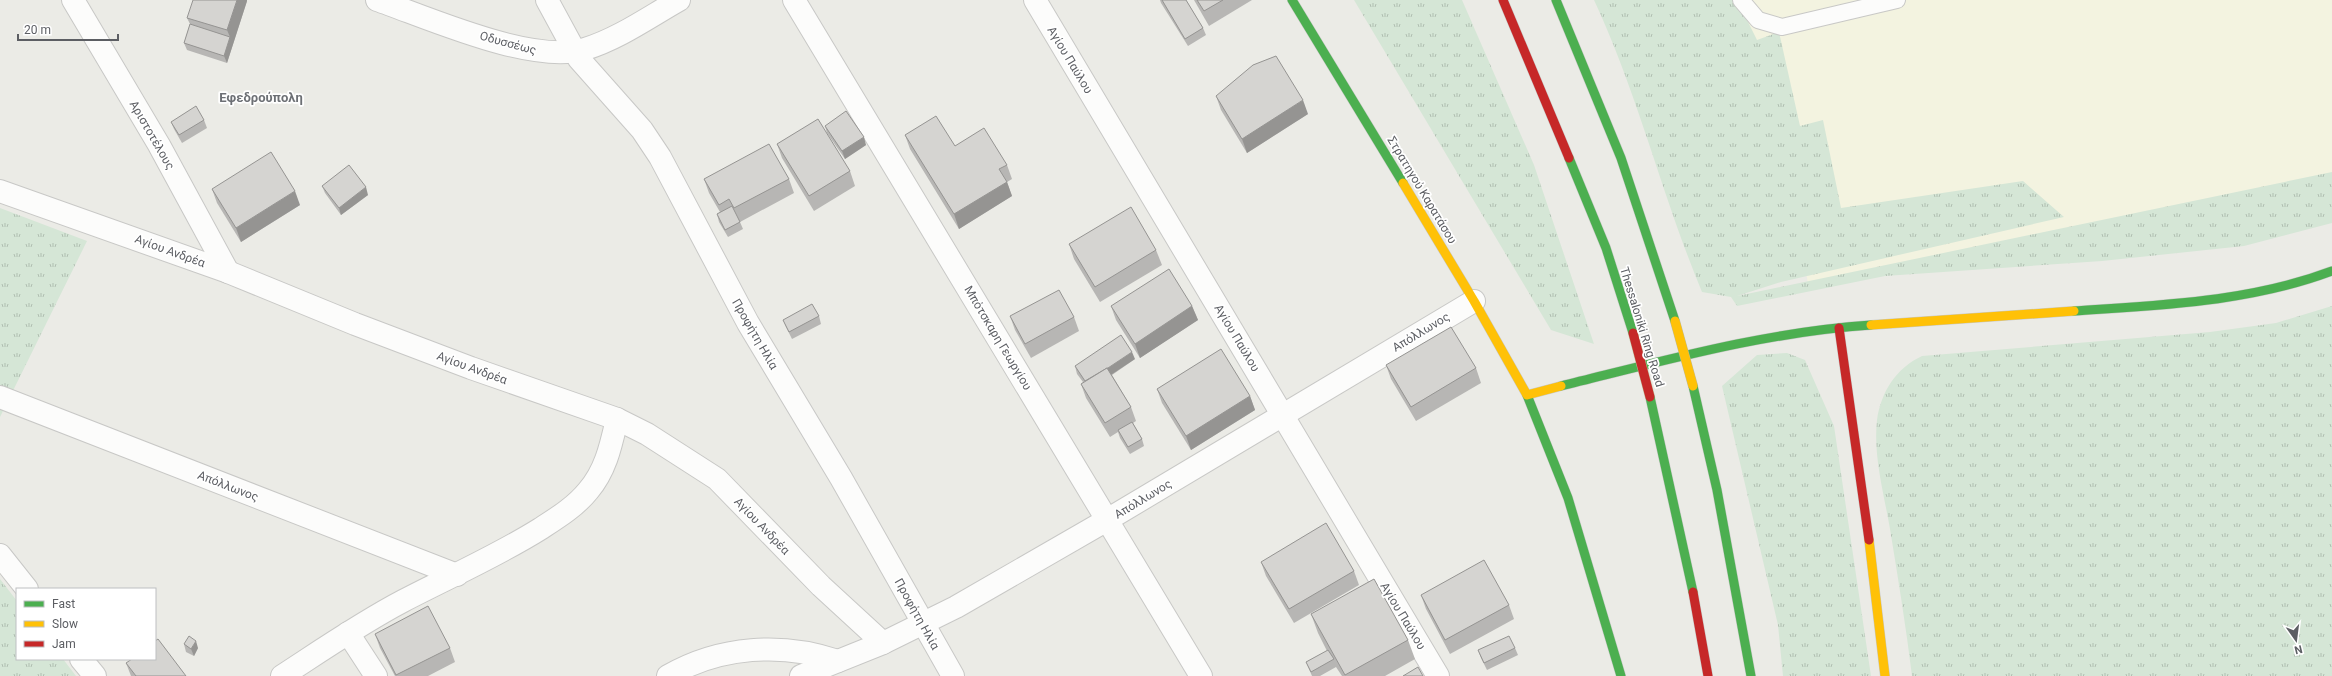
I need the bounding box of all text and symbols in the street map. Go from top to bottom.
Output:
scale bar [18,16,118,42]
text: 20 m [24,23,51,37]
street label: Αγίου Παύλου [1044,24,1096,96]
street label: Οδυσσέως [478,29,538,57]
district label: Εφεδρούπολη [219,90,303,105]
street label: Αριστοτέλους [127,98,177,172]
street label: Στρατηγού Καρατάσου [1384,134,1460,246]
street label: Αγίου Ανδρέα [133,232,207,270]
street label: Thessaloniki Ring Road [1617,265,1667,389]
street label: Μπότσκαρη Γεωργίου [961,283,1035,393]
street label: Προφήτη Ηλία [729,296,781,372]
street label: Αγίου Παύλου [1211,302,1263,374]
street label: Απόλλωνος [1390,310,1452,354]
street label: Αγίου Ανδρέα [435,349,509,387]
street label: Απόλλωνος [196,468,260,504]
street label: Απόλλωνος [1112,477,1174,521]
street label: Αγίου Ανδρέα [731,495,793,558]
street label: Προφήτη Ηλία [892,576,942,652]
street label: Αγίου Παύλου [1377,580,1429,652]
legend [16,588,156,660]
text: Fast [52,597,75,611]
text: Slow [52,617,78,631]
north arrow [2276,620,2316,660]
text: Jam [52,637,76,651]
text: N [2293,642,2304,657]

